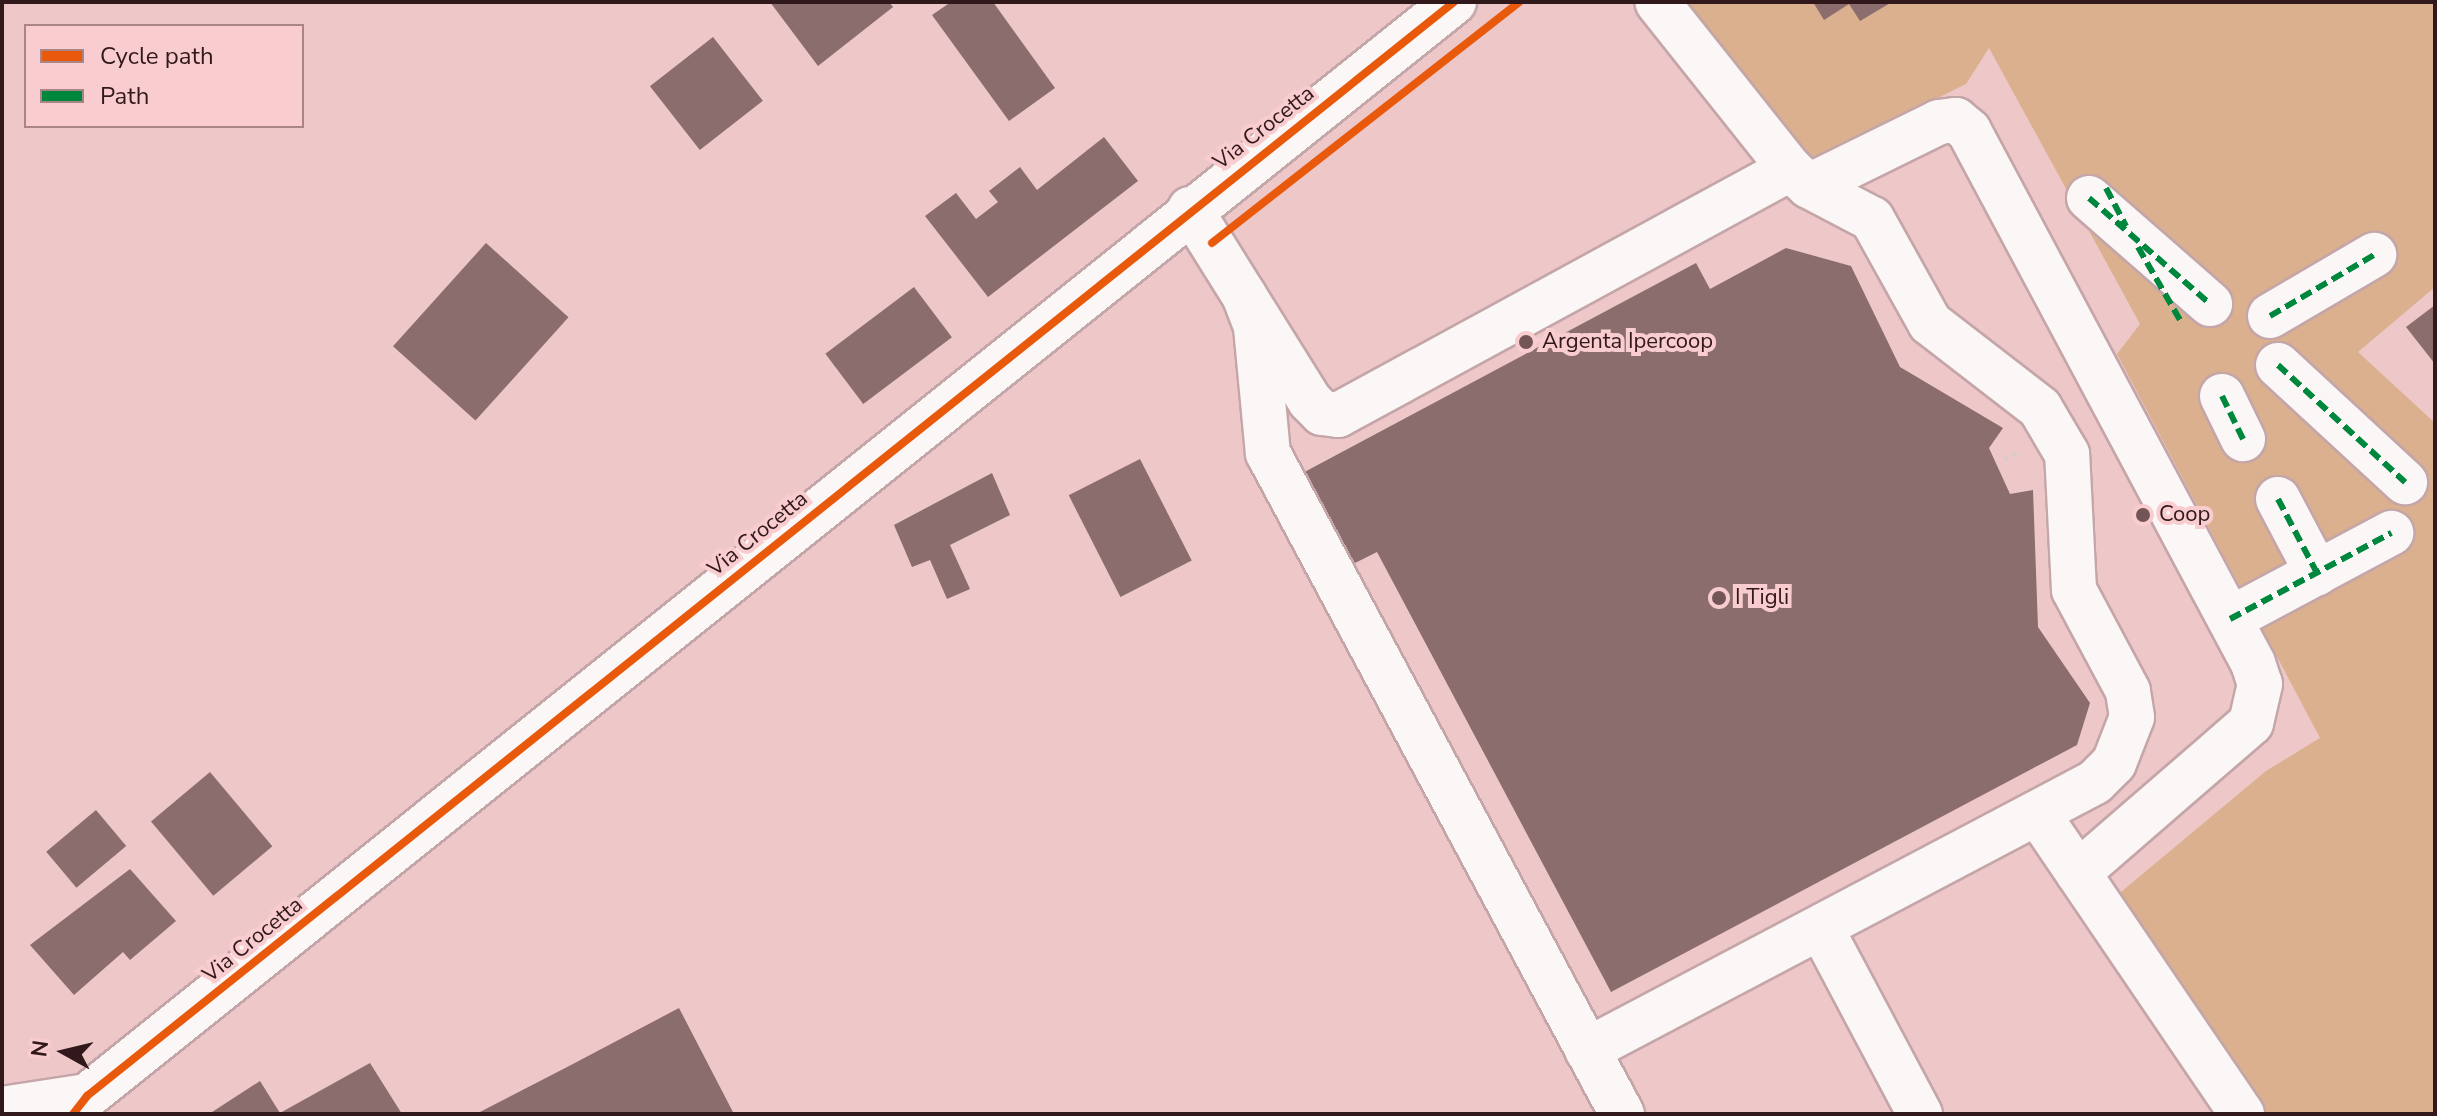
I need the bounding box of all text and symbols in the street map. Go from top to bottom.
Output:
legend [24,24,304,128]
text: Cycle path [100,40,214,72]
text: Path [100,80,149,112]
street label: Via Crocetta [1208,80,1320,176]
place label: Argenta Ipercoop [1542,329,1713,355]
marker: Argenta Ipercoop [1517,333,1535,351]
street label: Via Crocetta [703,486,813,582]
place label: Coop [2159,502,2210,528]
marker: Coop [2134,506,2152,524]
place label: I Tigli [1735,585,1789,611]
marker: I Tigli [1710,589,1728,607]
street label: Via Crocetta [198,892,308,988]
north arrow [24,1012,104,1092]
text: N [24,1038,56,1059]

